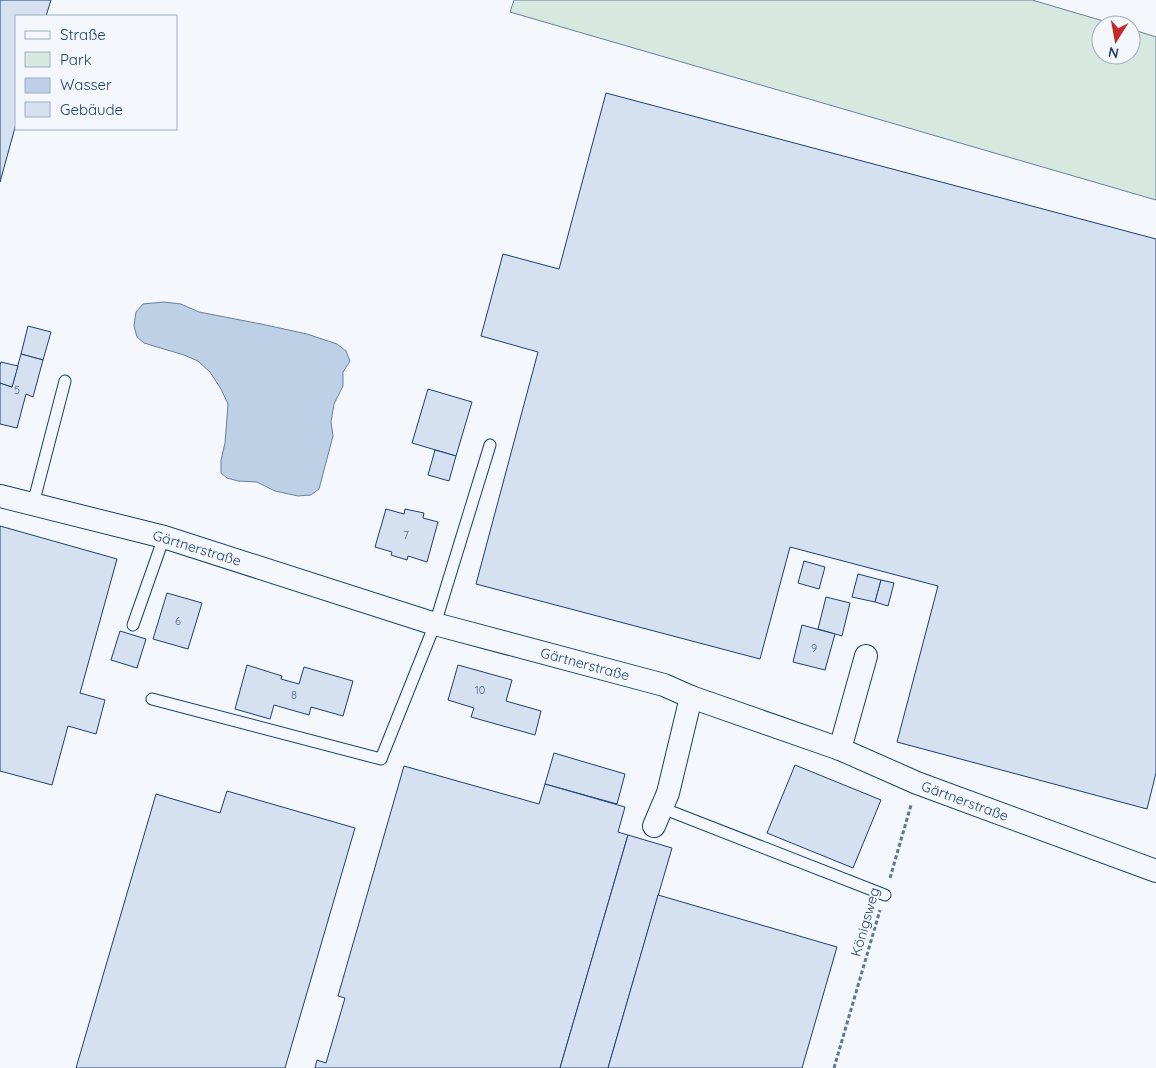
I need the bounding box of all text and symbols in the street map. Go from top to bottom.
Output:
legend [15,15,178,130]
north arrow [1091,15,1141,65]
text: Straße [60,25,106,44]
text: N [1107,43,1120,63]
text: Park [60,50,92,69]
text: Wasser [60,75,112,94]
text: Gebäude [60,100,123,119]
house number: 5 [14,383,20,397]
street label: Gärtnerstraße [151,526,243,570]
house number: 7 [403,528,409,542]
house number: 6 [175,614,181,628]
house number: 9 [811,641,817,655]
street label: Gärtnerstraße [539,643,632,685]
house number: 10 [475,683,485,697]
house number: 8 [291,688,297,702]
street label: Gärtnerstraße [919,777,1011,825]
street label: Königsweg [847,885,883,959]

